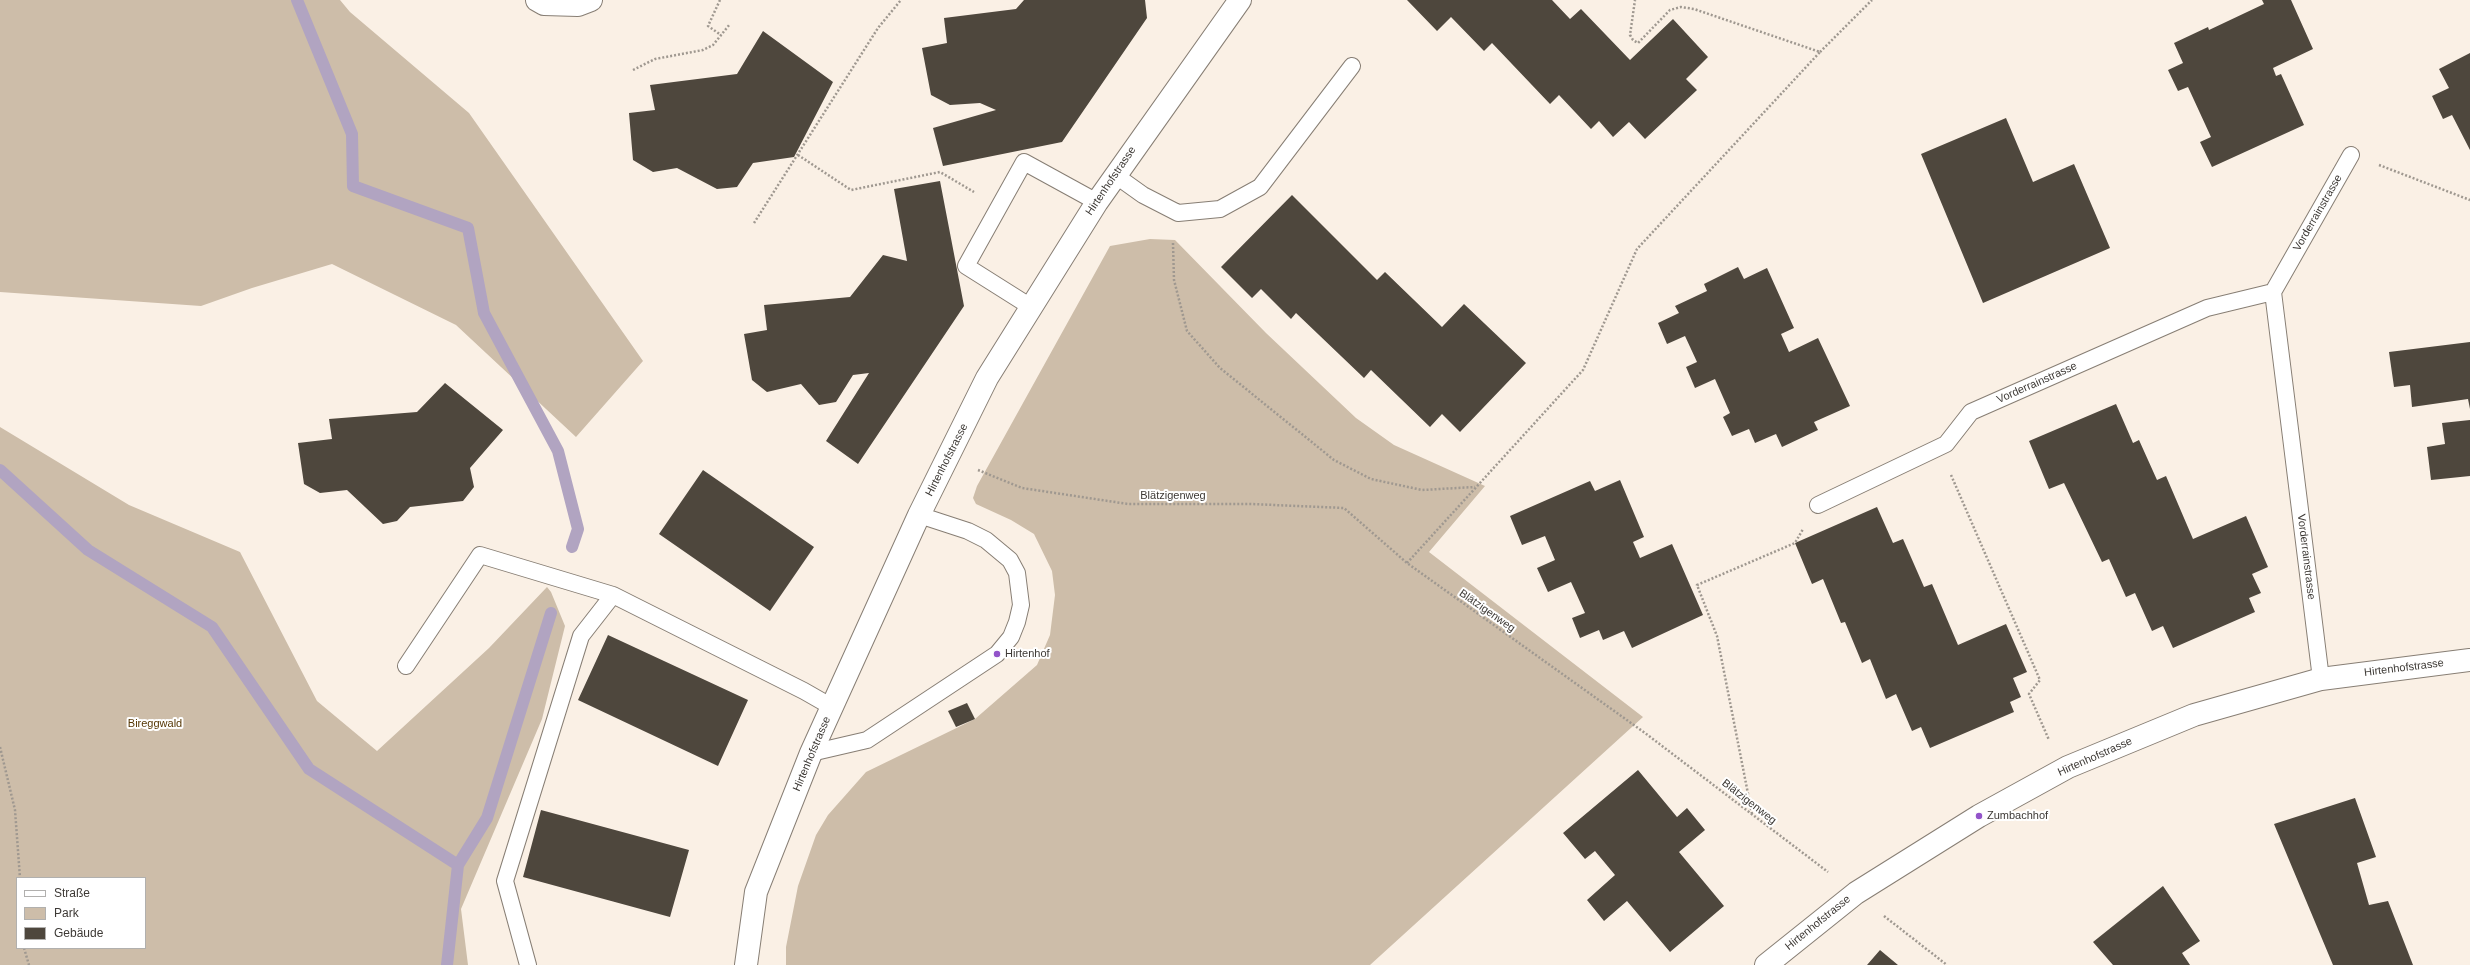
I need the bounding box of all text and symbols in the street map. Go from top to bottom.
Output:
street label: Hirtenhofstrasse [1083,144,1139,218]
street label: Vorderrainstrasse [2291,172,2345,254]
street label: Vorderrainstrasse [1995,359,2079,407]
street label: Hirtenhofstrasse [923,421,971,499]
street label: Blätzigenweg [1140,489,1206,503]
street label: Vorderrainstrasse [2294,513,2318,601]
street label: Blätzigenweg [1456,587,1518,635]
place label: Hirtenhof [1005,647,1050,661]
marker: Hirtenhof [992,649,1002,659]
street label: Hirtenhofstrasse [2363,657,2445,679]
street label: Hirtenhofstrasse [790,715,834,793]
park label: Bireggwald [128,717,182,731]
street label: Hirtenhofstrasse [2056,735,2134,779]
street label: Blätzigenweg [1719,777,1779,827]
place label: Zumbachhof [1987,809,2048,823]
marker: Zumbachhof [1974,811,1984,821]
legend [16,877,146,949]
text: Straße [54,886,90,900]
street label: Hirtenhofstrasse [1783,893,1853,953]
text: Park [54,906,79,920]
text: Gebäude [54,926,103,940]

